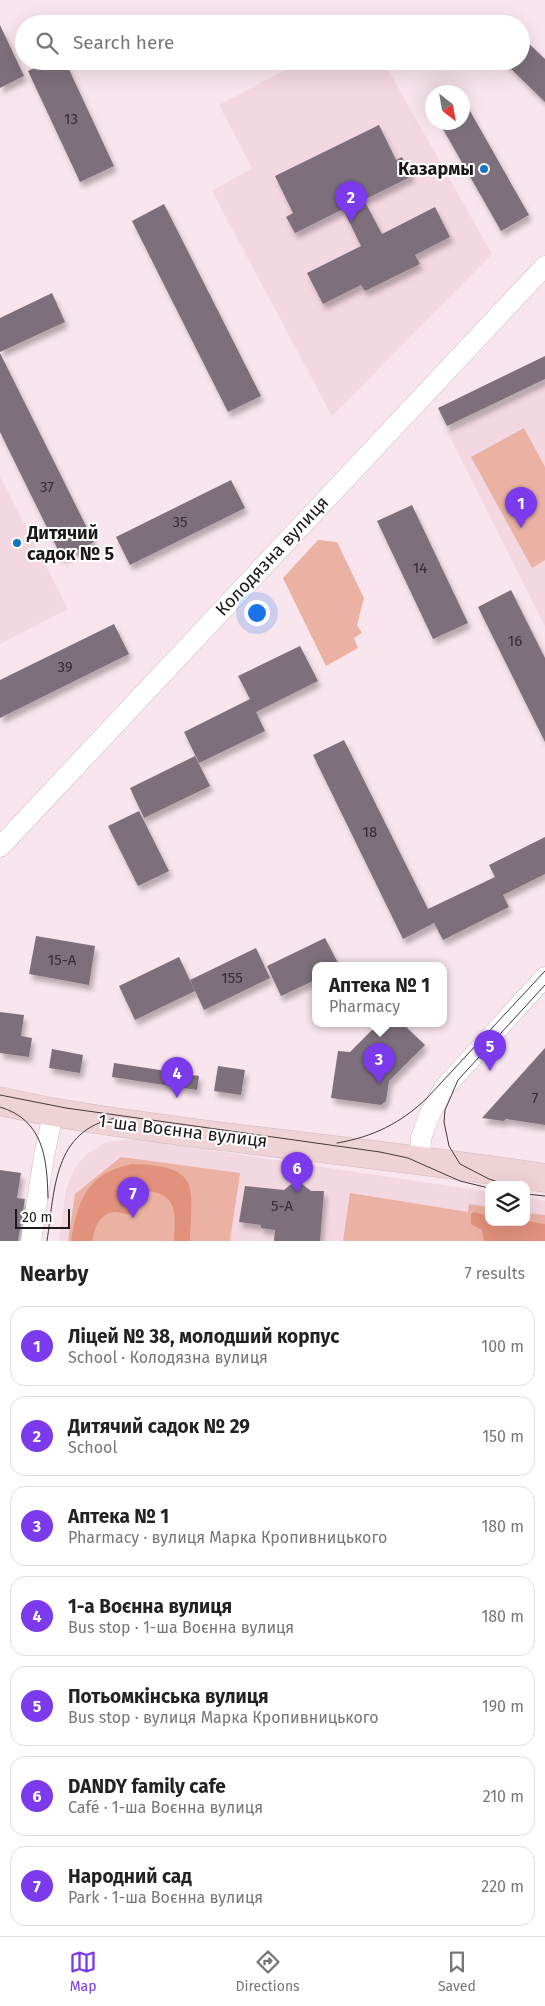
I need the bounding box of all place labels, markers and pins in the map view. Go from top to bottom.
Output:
place label: Казармы [398,158,474,180]
marker: Казармы [478,163,490,175]
pin: 2 [335,181,367,222]
pin: 1 [505,487,537,528]
place label: Дитячий садок № 5 [26,522,115,565]
marker: Дитячий садок № 5 [11,537,23,549]
pin: 5 [474,1030,506,1071]
pin: 3 [363,1043,395,1084]
pin: 4 [161,1057,193,1098]
pin: 6 [281,1152,313,1193]
pin: 7 [117,1177,149,1218]

